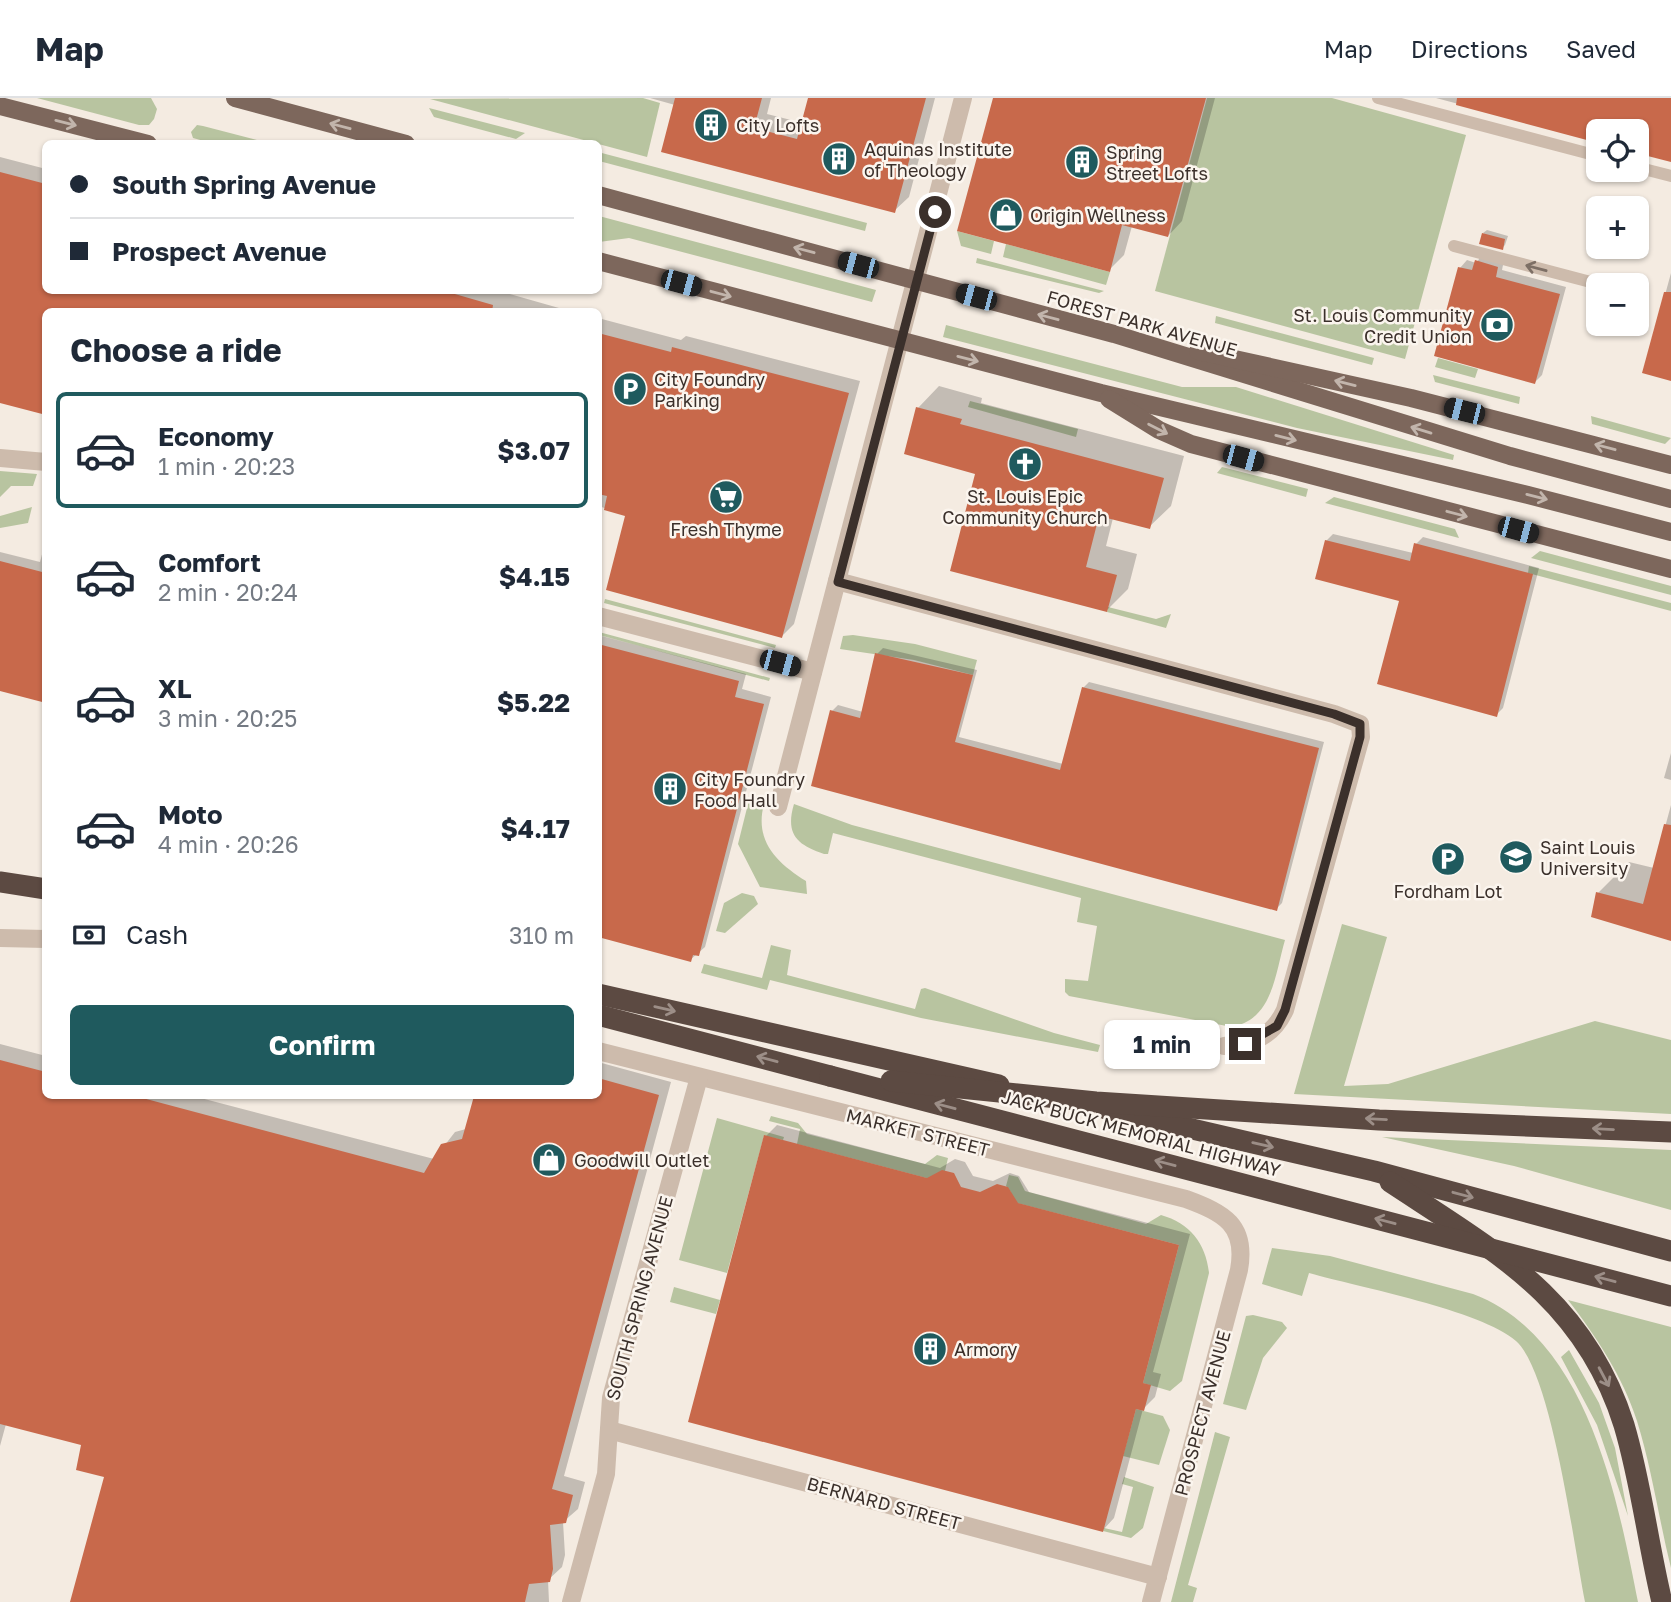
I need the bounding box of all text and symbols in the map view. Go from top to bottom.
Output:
text: Map [35,29,104,68]
text: Map [1324,34,1373,63]
text: Directions [1411,34,1528,63]
text: Saved [1566,34,1636,63]
building icon: City Lofts [692,106,730,144]
place label: City Lofts [736,114,819,136]
one-way arrow [54,117,77,130]
one-way arrow [329,119,351,132]
map controls [1586,119,1649,336]
button: locate [1586,119,1649,182]
place label: Aquinas Institute of Theology [864,138,1012,181]
building icon: Aquinas Institute of Theology [820,140,858,178]
place label: Spring Street Lofts [1106,141,1208,184]
building icon: Spring Street Lofts [1063,143,1101,181]
text: South Spring Avenue [112,169,376,200]
route start [919,196,951,228]
shop icon: Origin Wellness [987,196,1025,234]
button: + [1586,196,1649,259]
place label: Origin Wellness [1030,204,1166,226]
text: Prospect Avenue [112,236,327,267]
one-way arrow [793,243,816,256]
car [835,249,882,281]
one-way arrow [1525,261,1548,274]
car [658,267,705,299]
button: − [1586,273,1649,336]
car [953,281,1000,313]
street label: FOREST PARK AVENUE [1044,285,1240,361]
one-way arrow [710,288,732,301]
place label: St. Louis Community Credit Union [1293,304,1472,347]
bank icon: St. Louis Community Credit Union [1478,306,1516,344]
one-way arrow [1037,309,1059,322]
text: Choose a ride [70,331,282,369]
one-way arrow [956,353,979,366]
place label: City Foundry Parking [654,368,765,411]
parking icon: City Foundry Parking [611,370,649,408]
one-way arrow [1334,375,1357,389]
car [1442,396,1487,426]
icon: car [74,419,137,482]
text: Economy [158,421,274,452]
one-way arrow [1148,422,1168,436]
one-way arrow [1410,422,1432,435]
one-way arrow [1274,432,1297,445]
text: $3.07 [497,435,570,466]
one-way arrow [1594,440,1616,453]
car [1220,442,1267,474]
church icon: St. Louis Epic Community Church [1006,445,1044,483]
text: 1 min · 20:23 [158,452,295,480]
supermarket icon: Fresh Thyme [707,478,745,516]
place label: St. Louis Epic Community Church [942,485,1108,528]
one-way arrow [1525,491,1548,504]
one-way arrow [1445,508,1467,521]
car [1495,514,1542,546]
place label: Fresh Thyme [670,518,782,540]
icon: car [74,545,137,608]
text: Comfort [158,547,261,578]
text: $4.15 [499,561,570,592]
text: 2 min · 20:24 [158,578,298,606]
car [757,647,804,679]
icon: car [74,671,137,734]
text: XL [158,673,192,704]
text: $5.22 [497,687,570,718]
text: 3 min · 20:25 [158,704,297,732]
place label: City Foundry Food Hall [694,768,805,811]
building icon: City Foundry Food Hall [651,770,689,808]
icon: car [74,797,137,860]
text: Moto [158,799,223,830]
text: $4.17 [500,813,570,844]
text: 4 min · 20:26 [158,830,299,858]
place label: Saint Louis University [1540,836,1635,879]
school or university icon: Saint Louis University [1497,838,1535,876]
parking icon: Fordham Lot [1429,840,1467,878]
place label: Fordham Lot [1394,880,1503,902]
icon: cash [70,916,108,954]
text: Cash [126,919,188,950]
text: 310 m [509,921,574,949]
one-way arrow [653,1003,676,1016]
button: Confirm [70,1005,574,1085]
callout: 1 min [1105,1020,1220,1068]
route end [1229,1028,1261,1060]
text: 1 min [1133,1030,1191,1058]
one-way arrow [757,1052,779,1065]
street label: JACK BUCK MEMORIAL HIGHWAY [999,1085,1284,1181]
one-way arrow [934,1099,957,1112]
street label: MARKET STREET [844,1104,992,1160]
one-way arrow [1364,1113,1387,1126]
one-way arrow [1592,1122,1615,1135]
one-way arrow [1251,1139,1274,1152]
shop icon: Goodwill Outlet [530,1141,568,1179]
place label: Goodwill Outlet [574,1149,709,1171]
one-way arrow [1154,1156,1177,1169]
one-way arrow [1451,1189,1474,1202]
street label: SOUTH SPRING AVENUE [601,1193,677,1403]
one-way arrow [1374,1214,1397,1227]
one-way arrow [1594,1272,1617,1285]
street label: PROSPECT AVENUE [1169,1328,1235,1498]
building icon: Armory [911,1330,949,1368]
place label: Armory [954,1338,1017,1360]
one-way arrow [1597,1366,1611,1387]
street label: BERNARD STREET [805,1472,963,1534]

